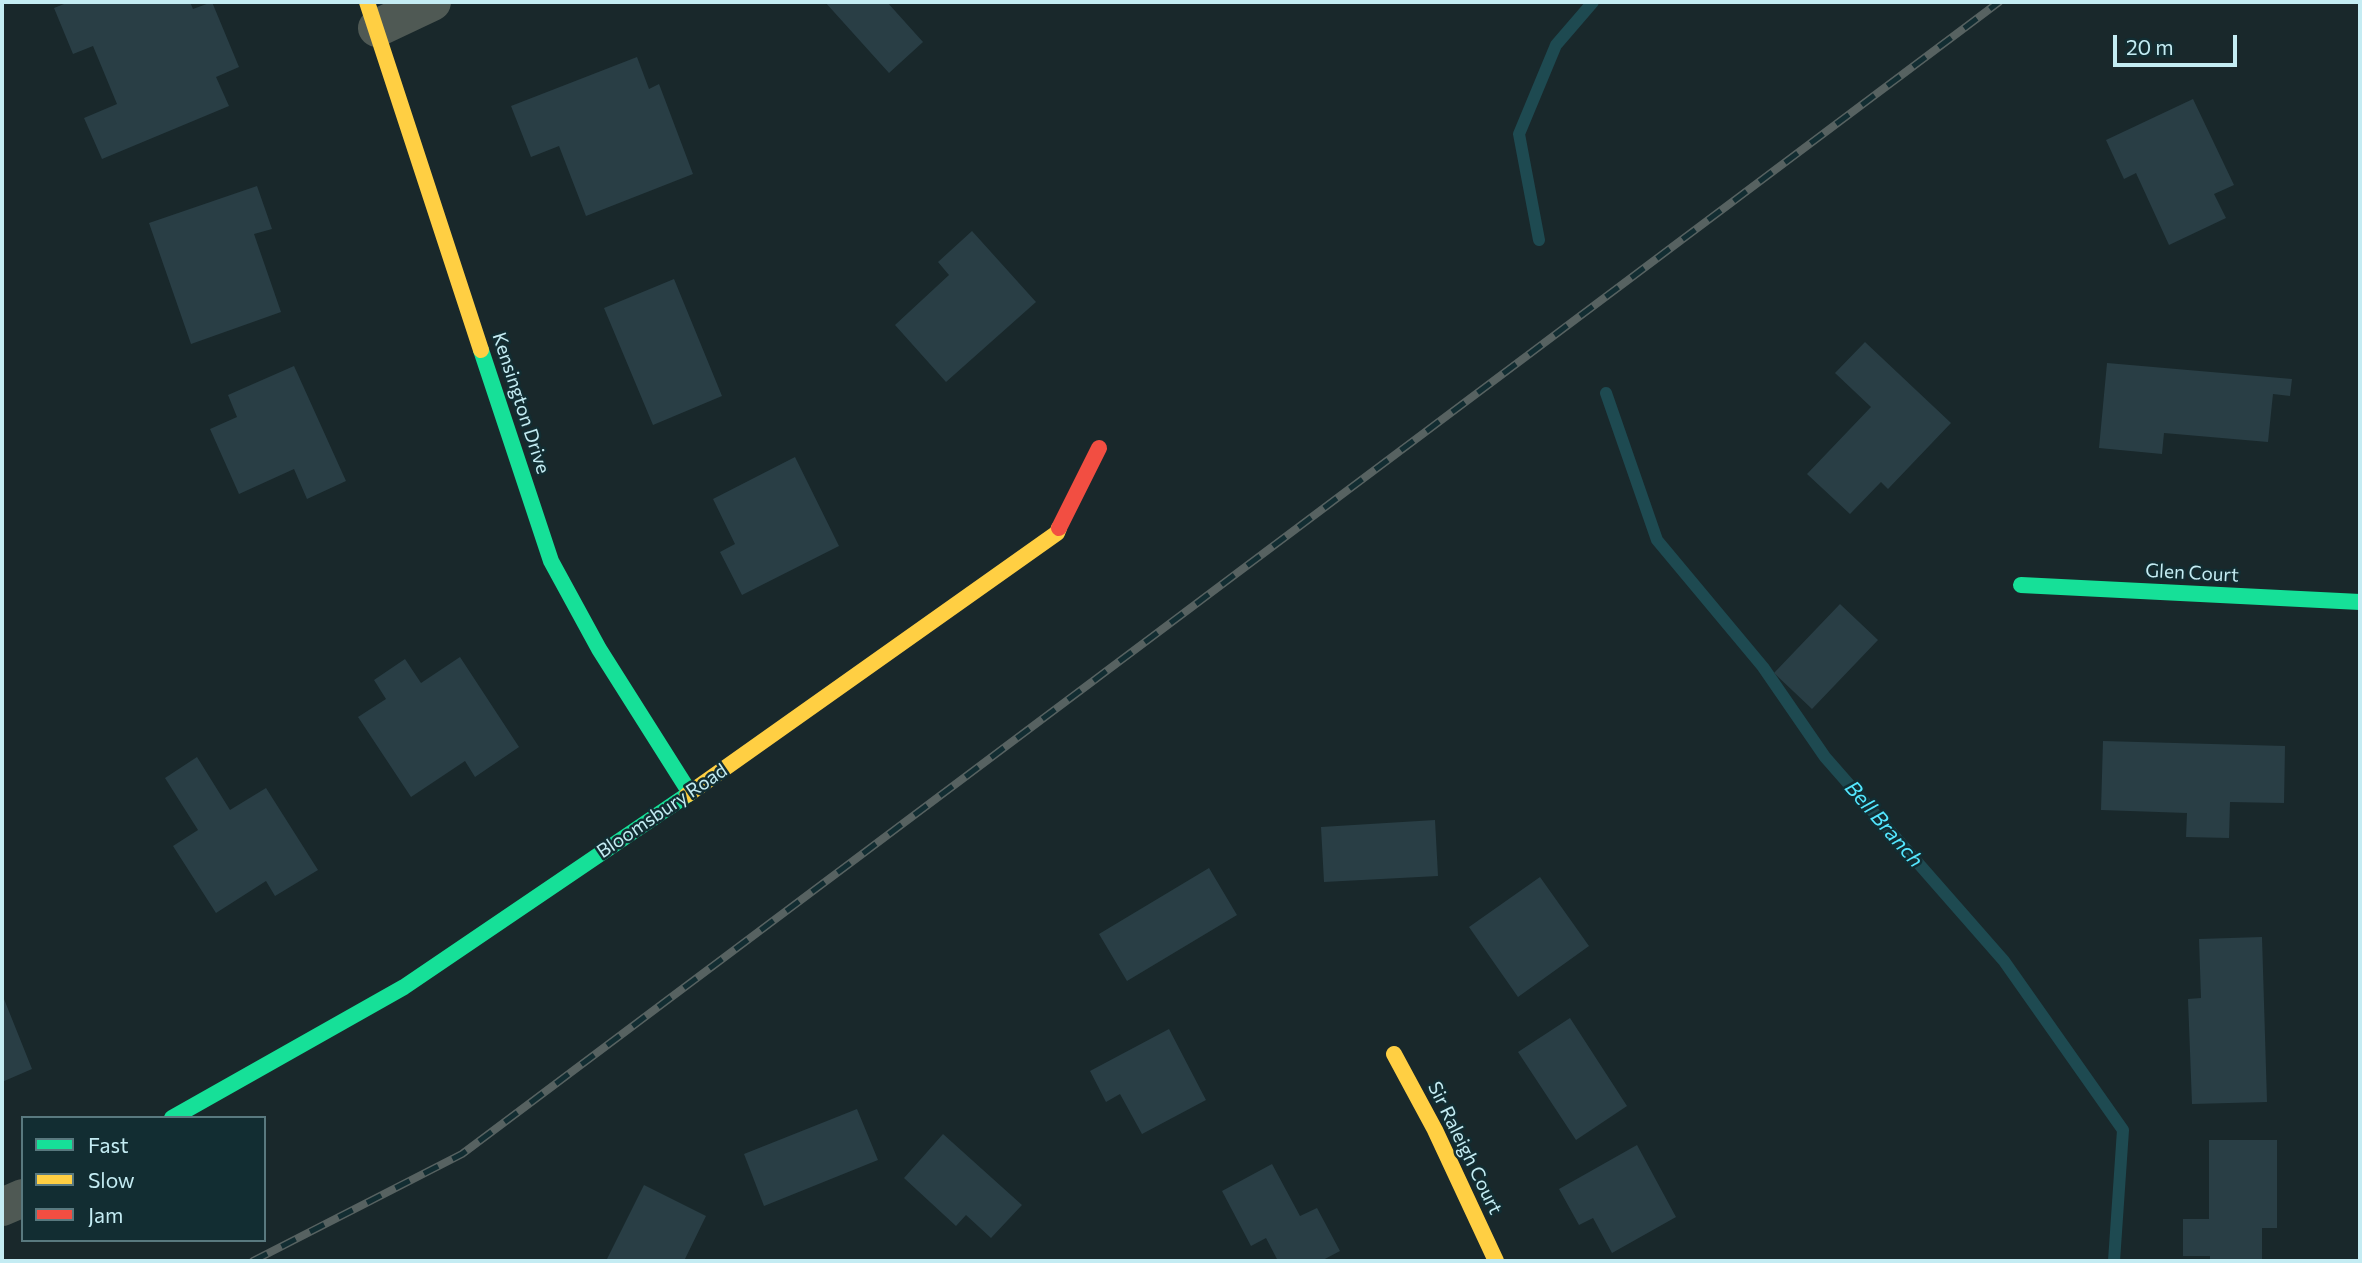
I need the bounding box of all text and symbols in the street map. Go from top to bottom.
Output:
scale bar [2117,21,2241,65]
text: 20 m [2126,34,2174,59]
street label: Kensington Drive [487,330,555,476]
street label: Glen Court [2145,559,2239,587]
street label: Bloomsbury Road [592,759,732,863]
water label: Bell Branch [1840,776,1928,872]
street label: Sir Raleigh Court [1423,1078,1507,1218]
legend [21,1116,266,1242]
text: Fast [88,1132,129,1157]
text: Slow [88,1167,135,1192]
text: Jam [88,1202,123,1227]

